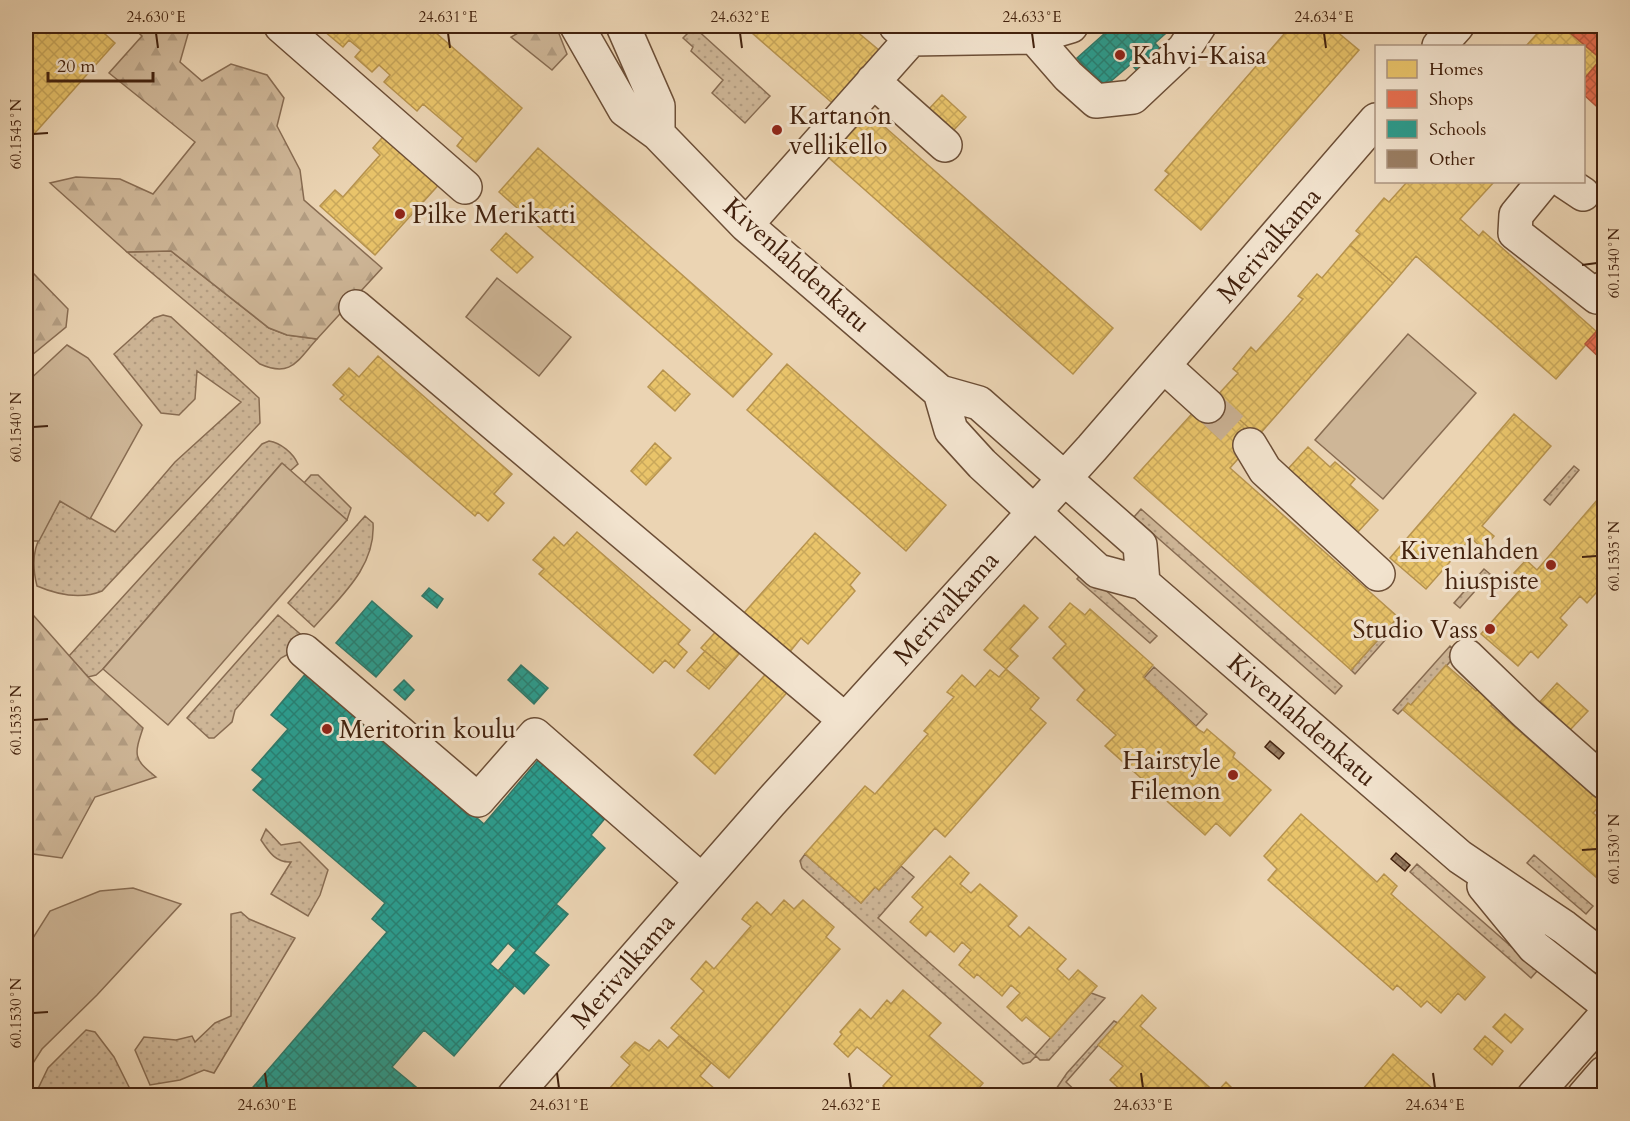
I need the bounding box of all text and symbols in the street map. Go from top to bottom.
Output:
text: 24.630°E [126,7,186,27]
text: 24.631°E [418,7,478,27]
text: 24.632°E [710,7,770,27]
text: 24.633°E [1002,7,1062,27]
text: 24.634°E [1294,7,1354,27]
place label: Kahvi-Kaisa [1132,38,1267,73]
scale bar [48,45,153,83]
legend [1375,45,1585,183]
marker: Kahvi-Kaisa [1113,48,1127,62]
text: 20 m [57,54,96,79]
text: Homes [1429,57,1483,82]
text: Shops [1429,87,1473,112]
place label: Kartanon vellikello [789,98,892,163]
text: 60.1545°N [6,99,26,169]
text: Schools [1429,117,1486,142]
marker: Kartanon vellikello [770,123,784,137]
text: Other [1429,147,1475,172]
street label: Merivalkama [1209,180,1329,310]
street label: Kivenlahdenkatu [716,190,878,340]
place label: Pilke Merikatti [412,197,576,232]
marker: Pilke Merikatti [393,207,407,221]
text: 60.1540°N [1604,228,1624,298]
text: 60.1540°N [6,392,26,462]
text: 60.1535°N [1604,521,1624,591]
place label: Kivenlahden hiuspiste [1400,533,1539,598]
street label: Merivalkama [885,543,1007,673]
marker: Kivenlahden hiuspiste [1544,558,1558,572]
place label: Studio Vass [1353,612,1478,647]
marker: Studio Vass [1483,622,1497,636]
street label: Kivenlahdenkatu [1220,646,1384,794]
text: 60.1535°N [6,685,26,755]
place label: Meritorin koulu [339,712,516,747]
marker: Meritorin koulu [320,722,334,736]
place label: Hairstyle Filemon [1122,743,1221,808]
marker: Hairstyle Filemon [1226,768,1240,782]
text: 60.1530°N [1604,814,1624,884]
street label: Merivalkama [563,906,683,1036]
text: 60.1530°N [6,978,26,1048]
text: 24.630°E [237,1095,297,1115]
text: 24.631°E [529,1095,589,1115]
text: 24.632°E [821,1095,881,1115]
text: 24.633°E [1113,1095,1173,1115]
text: 24.634°E [1405,1095,1465,1115]

